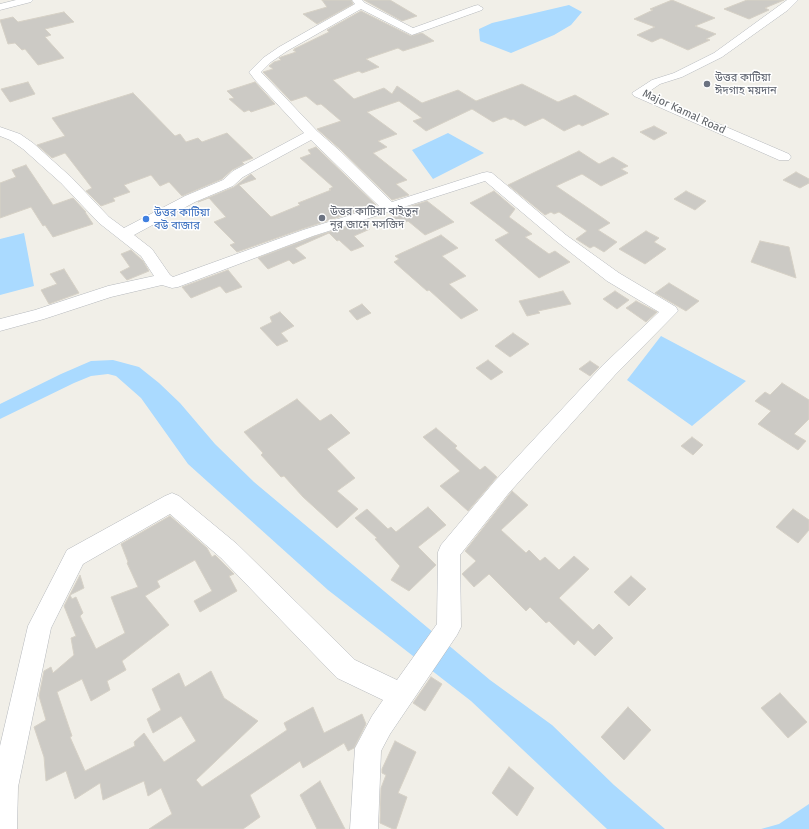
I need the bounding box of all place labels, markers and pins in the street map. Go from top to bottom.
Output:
place label: উত্তর কাটিয়া ঈদগাহ ময়দান [715,71,777,97]
marker: উত্তর কাটিয়া ঈদগাহ ময়দান [702,79,712,89]
place label: উত্তর কাটিয়া বাইতুন নূর জামে মসজিদ [330,205,418,231]
place label: উত্তর কাটিয়া বউ বাজার [154,206,210,232]
marker: উত্তর কাটিয়া বাইতুন নূর জামে মসজিদ [317,213,327,223]
marker: উত্তর কাটিয়া বউ বাজার [141,214,151,224]

